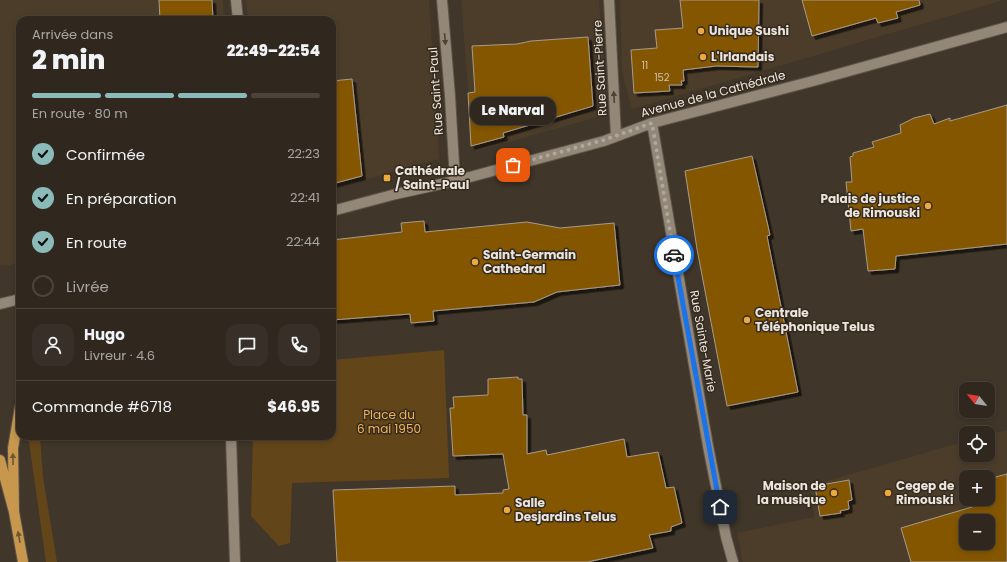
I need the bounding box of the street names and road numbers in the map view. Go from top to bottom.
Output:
street label: Rue Saint-Pierre [588,20,611,116]
street label: Rue Saint-Paul [424,46,447,136]
street label: Avenue de la Cathédrale [639,66,787,121]
street label: Rue Sainte-Marie [686,289,721,393]

